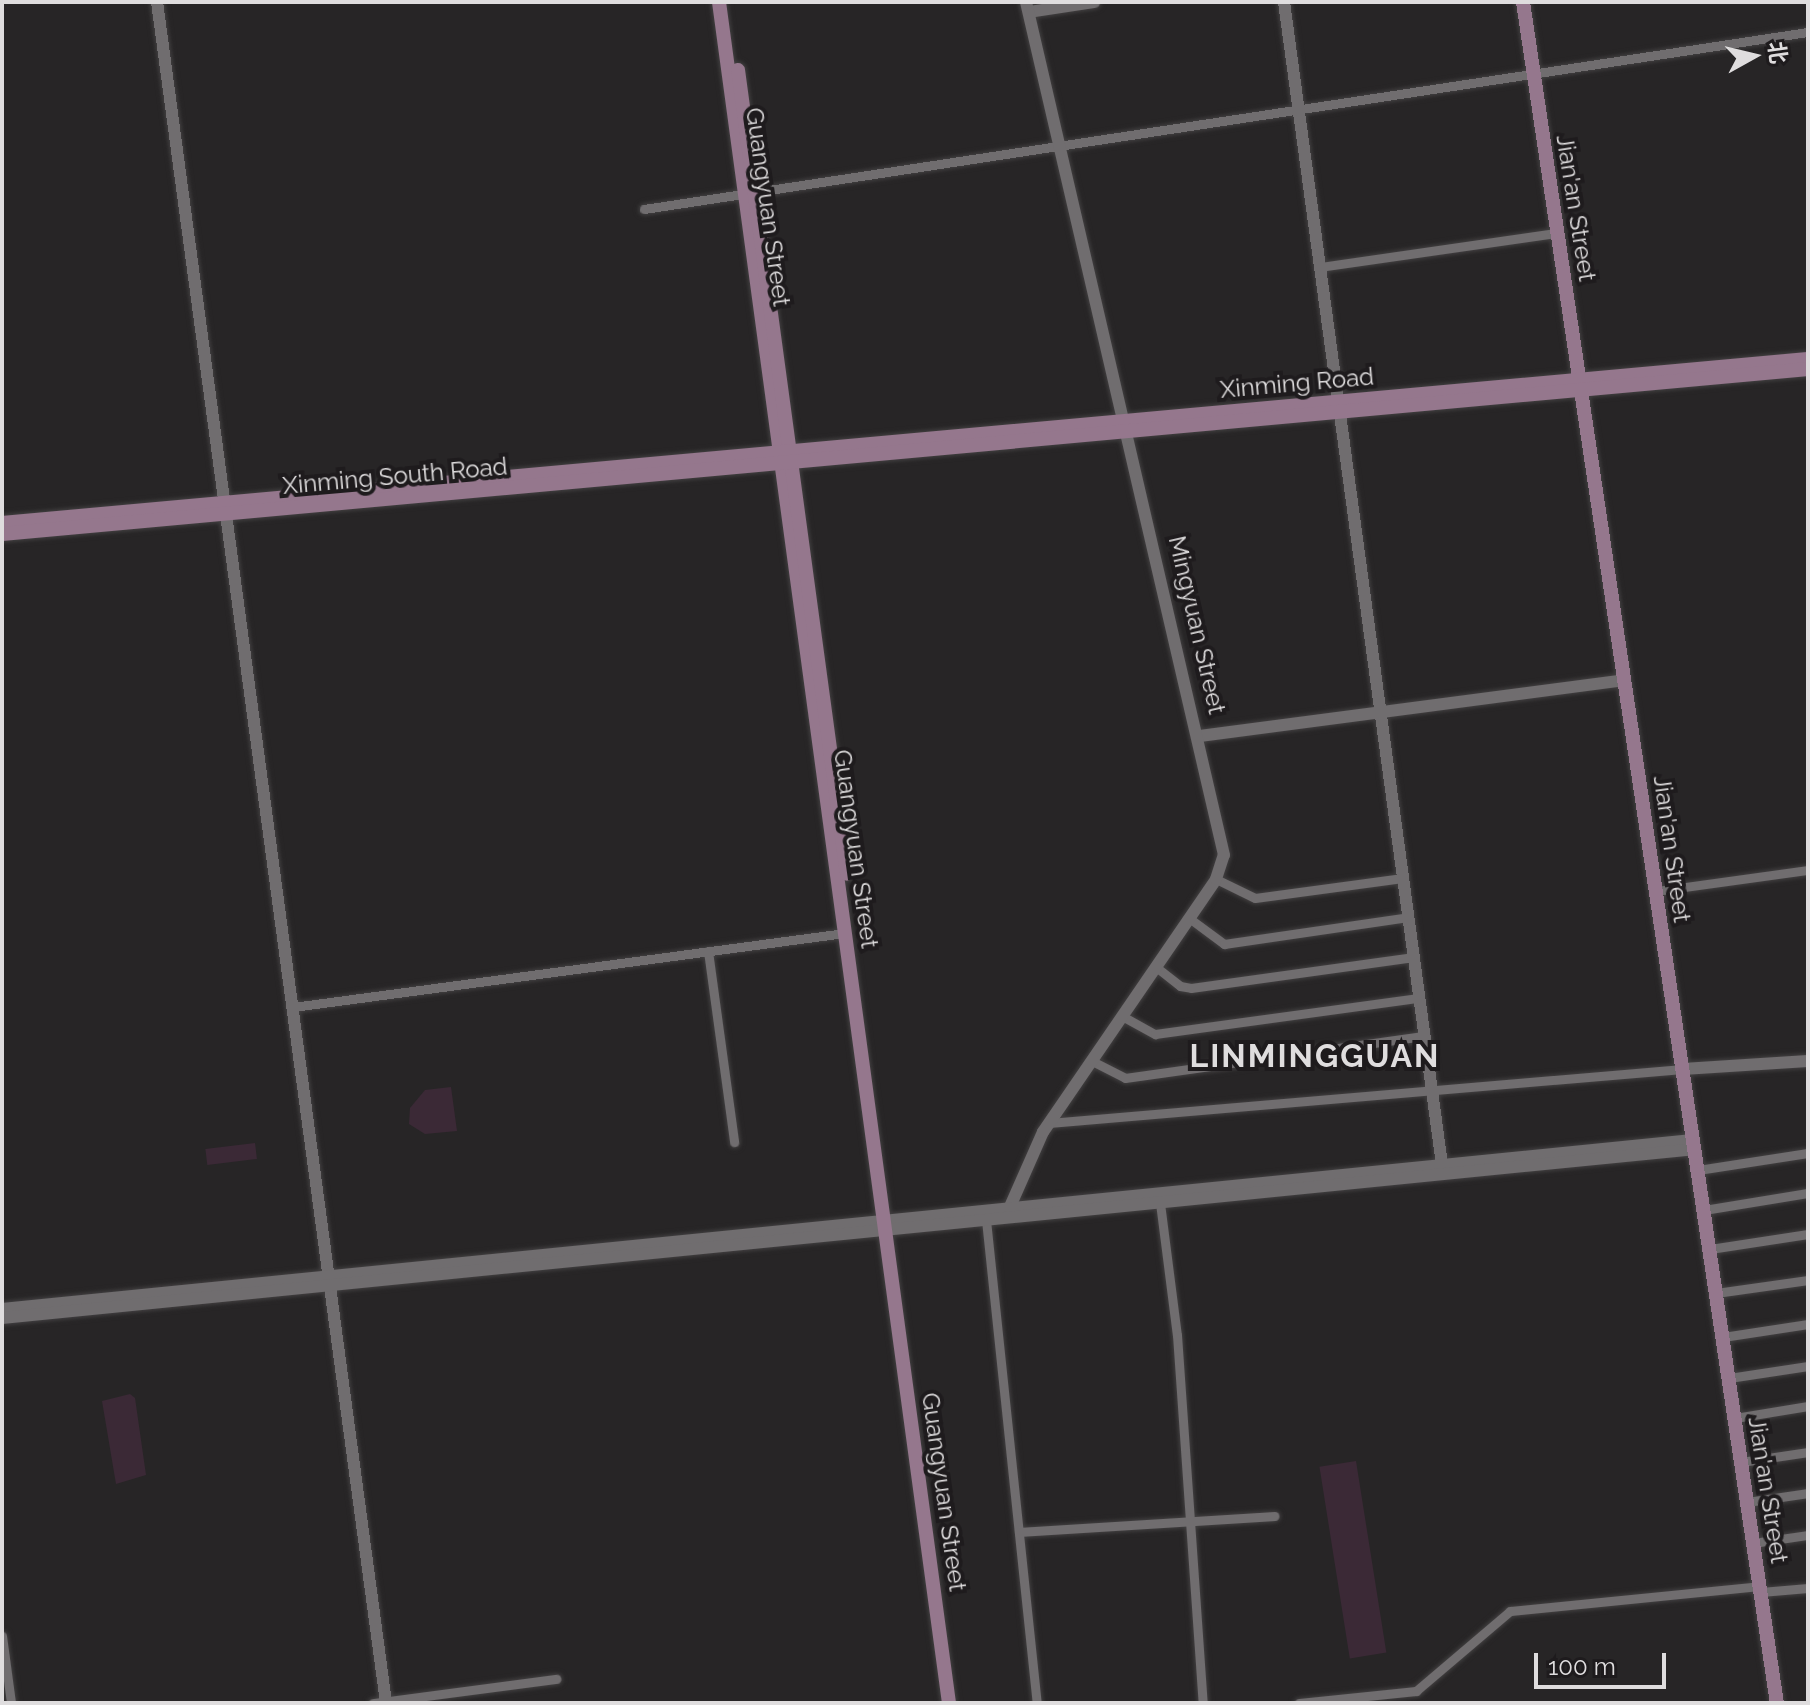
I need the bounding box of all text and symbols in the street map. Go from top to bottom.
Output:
north arrow [1714,16,1794,96]
text: 北 [1763,40,1792,65]
street label: Guangyuan Street [740,106,796,308]
street label: Jian'an Street [1550,133,1602,283]
street label: Xinming Road [1219,362,1375,404]
street label: Xinming South Road [281,452,509,500]
street label: Mingyuan Street [1162,533,1232,717]
street label: Guangyuan Street [828,748,884,950]
street label: Jian'an Street [1647,774,1697,924]
district label: LINMINGGUAN [1190,1037,1440,1075]
street label: Guangyuan Street [916,1391,972,1593]
street label: Jian'an Street [1742,1415,1794,1565]
scale bar [1538,1637,1670,1687]
text: 100 m [1548,1652,1616,1681]

